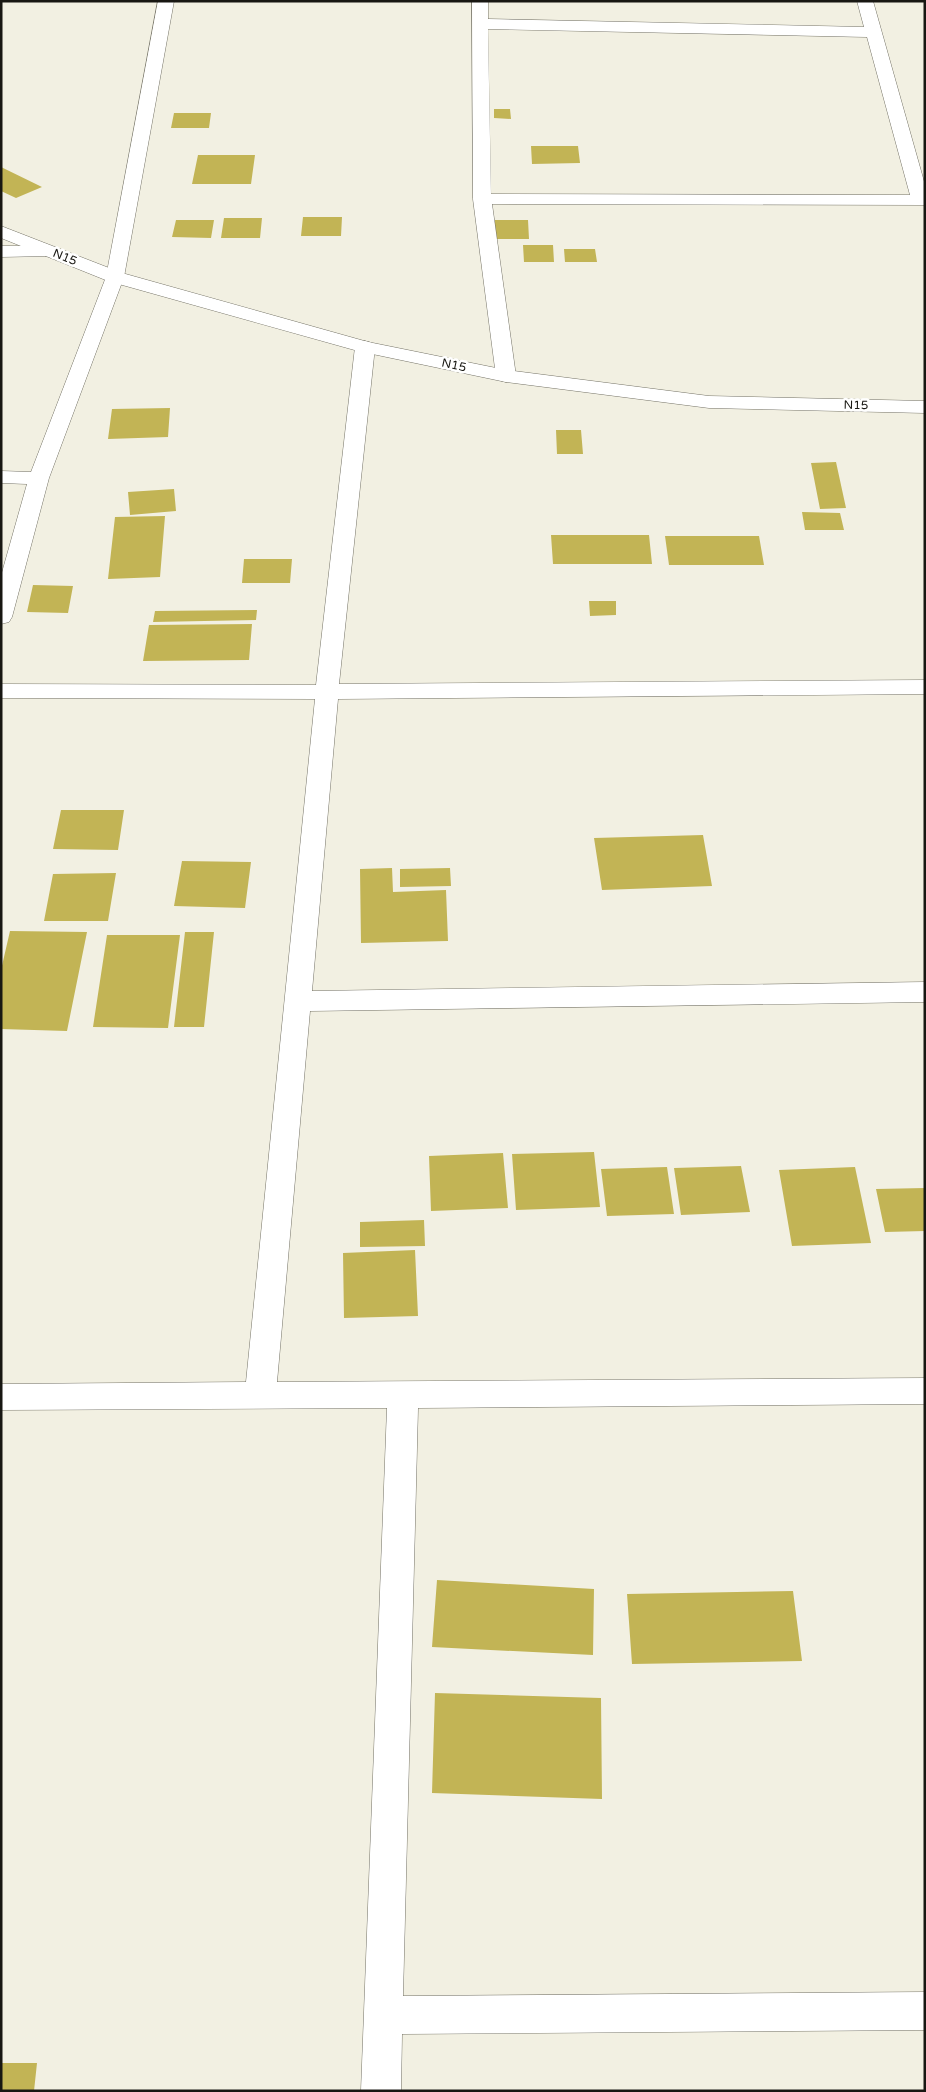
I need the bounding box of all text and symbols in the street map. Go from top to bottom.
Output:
street label: N15 [51,246,79,268]
street label: N15 [440,356,468,374]
street label: N15 [844,398,868,412]

